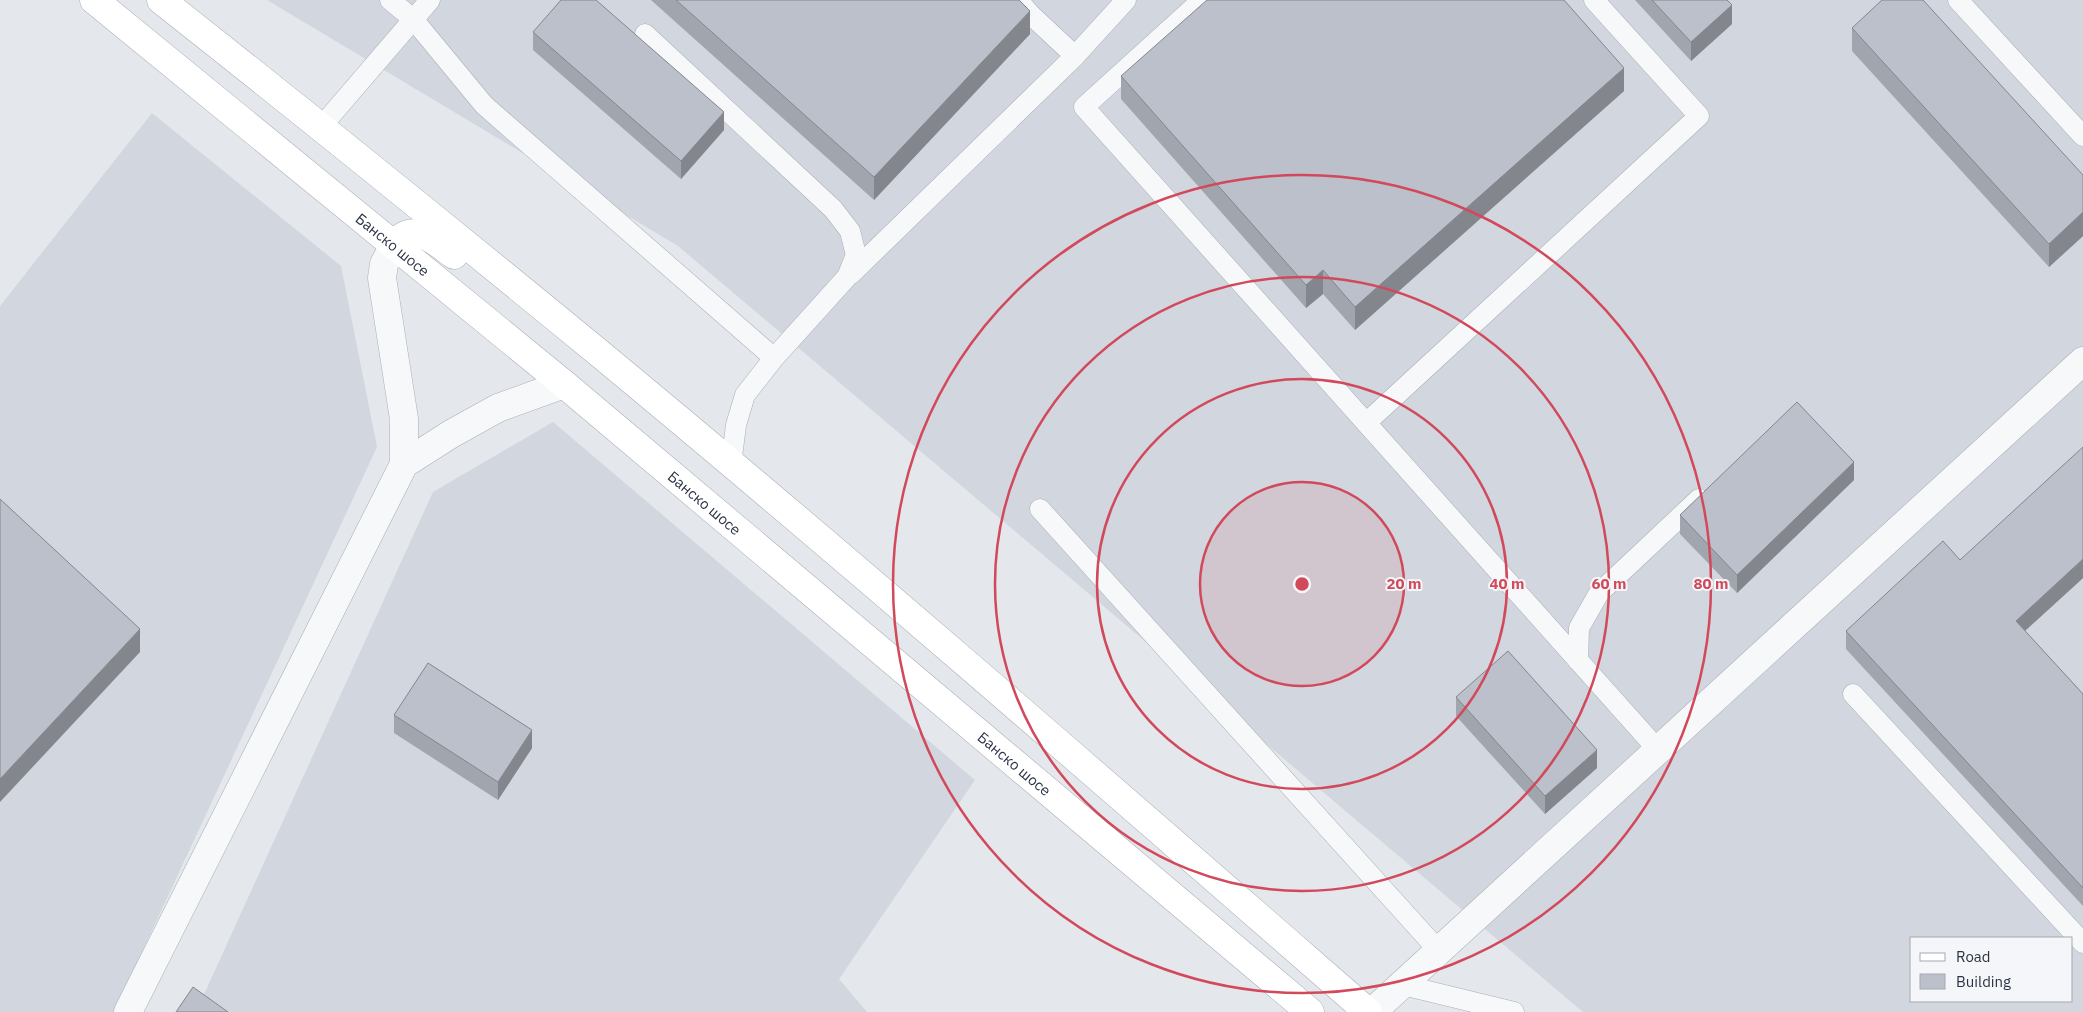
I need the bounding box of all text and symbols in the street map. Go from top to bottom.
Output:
street label: Банско шосе [352,208,434,280]
street label: Банско шосе [664,466,745,539]
text: 20 m [1387,574,1421,593]
text: 40 m [1490,574,1524,593]
text: 60 m [1592,574,1626,593]
text: 80 m [1694,574,1728,593]
centre of rings [1293,575,1311,593]
street label: Банско шосе [974,727,1055,800]
legend [1910,937,2073,1002]
text: Road [1956,947,1991,966]
text: Building [1956,972,2011,991]

